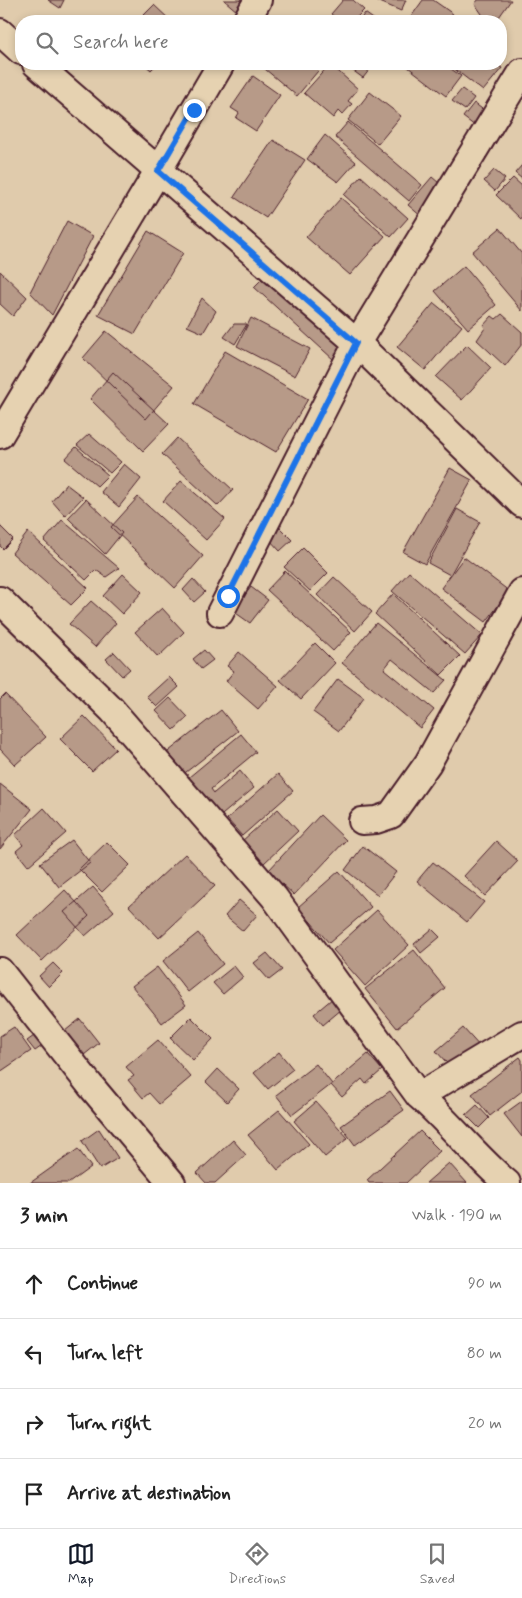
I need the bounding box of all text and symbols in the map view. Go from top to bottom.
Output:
search box [15,15,507,70]
icon: search [33,29,61,57]
text: Search here [73,30,169,55]
route end [183,99,206,122]
route start [217,585,240,608]
text: 3 min [20,1202,68,1230]
text: Walk · 190 m [412,1205,502,1226]
icon: ahead [20,1270,48,1298]
text: Continue [67,1271,138,1296]
text: 90 m [468,1273,502,1294]
icon: left [20,1340,48,1368]
text: Turn left [67,1341,143,1366]
text: 80 m [467,1343,502,1364]
icon: right [20,1410,48,1438]
text: Turn right [67,1411,151,1436]
text: 20 m [468,1413,502,1434]
icon: arrive [20,1480,48,1508]
text: Arrive at destination [67,1481,231,1506]
tab: Map [67,1540,95,1588]
tab: Directions [229,1540,286,1588]
tab: Saved [420,1540,455,1588]

